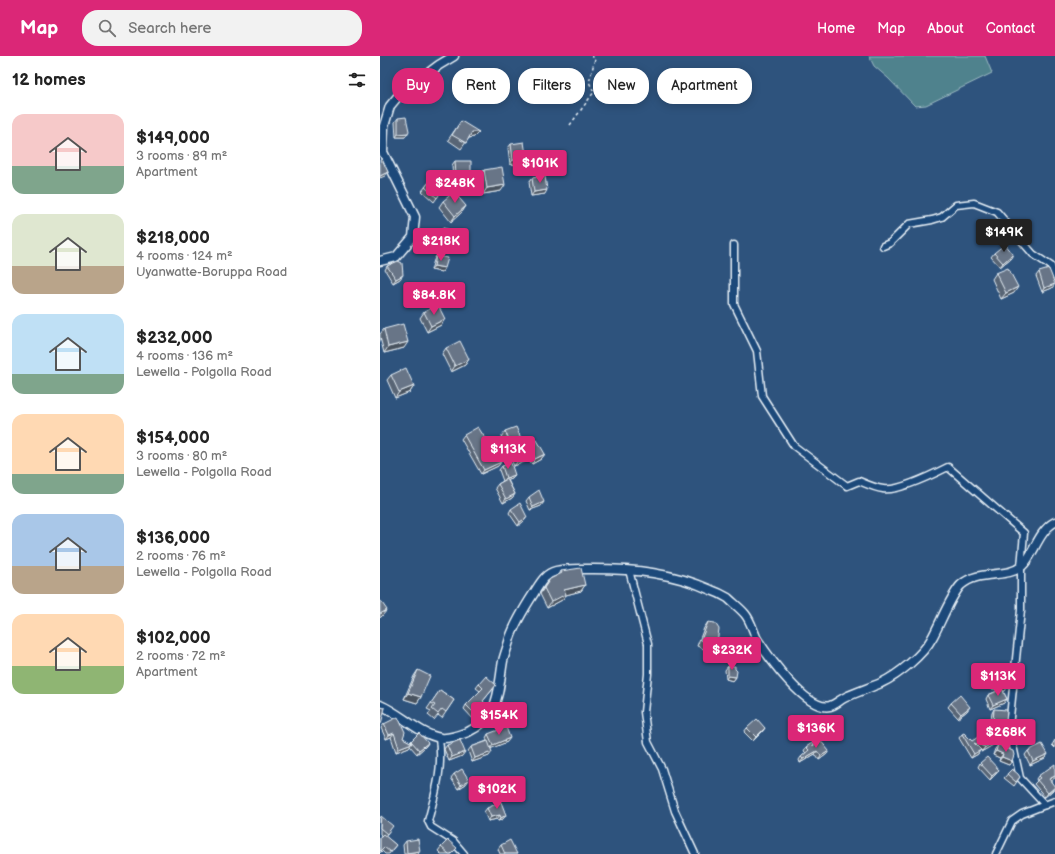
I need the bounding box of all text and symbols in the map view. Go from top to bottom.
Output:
search box [82,10,362,46]
text: Map [20,17,58,40]
icon: search [96,17,118,39]
text: Search here [128,19,211,38]
text: Home [817,20,855,37]
text: Map [877,20,905,37]
text: About [927,20,964,37]
text: Contact [986,20,1035,37]
chip: Buy [392,68,444,104]
chip: Rent [452,68,510,104]
chip: Filters [518,68,585,104]
chip: New [593,68,649,104]
chip: Apartment [657,68,752,104]
icon: filters [346,69,368,91]
text: 12 homes [12,70,86,90]
text: $149,000 [136,128,210,148]
icon: home [44,130,92,178]
text: 3 rooms · 89 m² [136,148,227,164]
pin: $101K [512,150,568,184]
text: $101K [522,155,558,171]
text: Apartment [136,164,197,180]
pin: $248K [427,170,483,204]
text: $248K [435,175,475,191]
pin: $149K [976,219,1032,253]
text: $149K [985,224,1023,240]
text: $218,000 [136,228,210,248]
pin: $218K [413,228,469,262]
icon: home [44,230,92,278]
text: $218K [422,233,460,249]
text: 4 rooms · 124 m² [136,248,233,264]
text: Uyanwatte-Boruppa Road [136,264,287,280]
pin: $84.8K [401,282,467,316]
text: $84.8K [412,287,456,303]
text: $232,000 [136,328,213,348]
icon: home [44,330,92,378]
text: 4 rooms · 136 m² [136,348,233,364]
text: Lewella - Polgolla Road [136,364,272,380]
text: $154,000 [136,428,210,448]
icon: home [44,430,92,478]
pin: $113K [480,436,536,470]
text: $113K [490,441,526,457]
text: 3 rooms · 80 m² [136,448,227,464]
text: Lewella - Polgolla Road [136,464,272,480]
text: $136,000 [136,528,210,548]
icon: home [44,530,92,578]
text: 2 rooms · 76 m² [136,548,226,564]
text: Lewella - Polgolla Road [136,564,272,580]
text: $102,000 [136,628,211,648]
icon: home [44,630,92,678]
pin: $232K [704,637,760,671]
text: $232K [712,642,752,658]
text: 2 rooms · 72 m² [136,648,226,664]
pin: $113K [970,663,1026,697]
text: Apartment [136,664,197,680]
text: $113K [980,668,1016,684]
pin: $154K [471,702,527,736]
text: $154K [480,707,518,723]
pin: $136K [788,715,844,749]
pin: $268K [978,719,1034,753]
text: $136K [797,720,835,736]
text: $268K [986,724,1026,740]
pin: $102K [469,776,525,810]
text: $102K [478,781,516,797]

